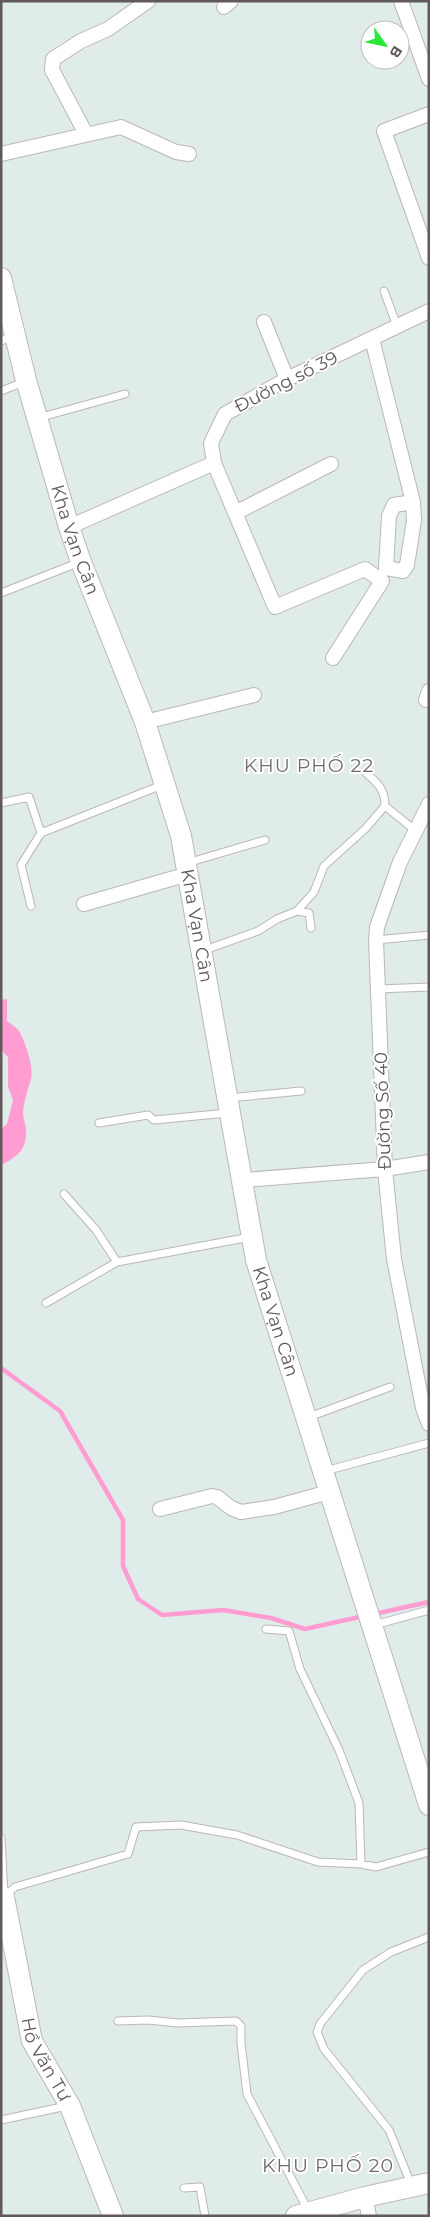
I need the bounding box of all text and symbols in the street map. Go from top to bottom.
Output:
north arrow [360,20,410,70]
text: B [385,43,406,62]
street label: Đường số 39 [231,346,341,417]
street label: Kha Vạn Cân [46,482,104,598]
district label: KHU PHỐ 22 [244,754,374,777]
street label: Kha Vạn Cân [176,867,218,984]
street label: Đường Số 40 [370,1052,396,1170]
street label: Kha Vạn Cân [248,1263,303,1379]
street label: Hồ Văn Tư [17,2015,76,2105]
district label: KHU PHỐ 20 [262,2154,394,2177]

